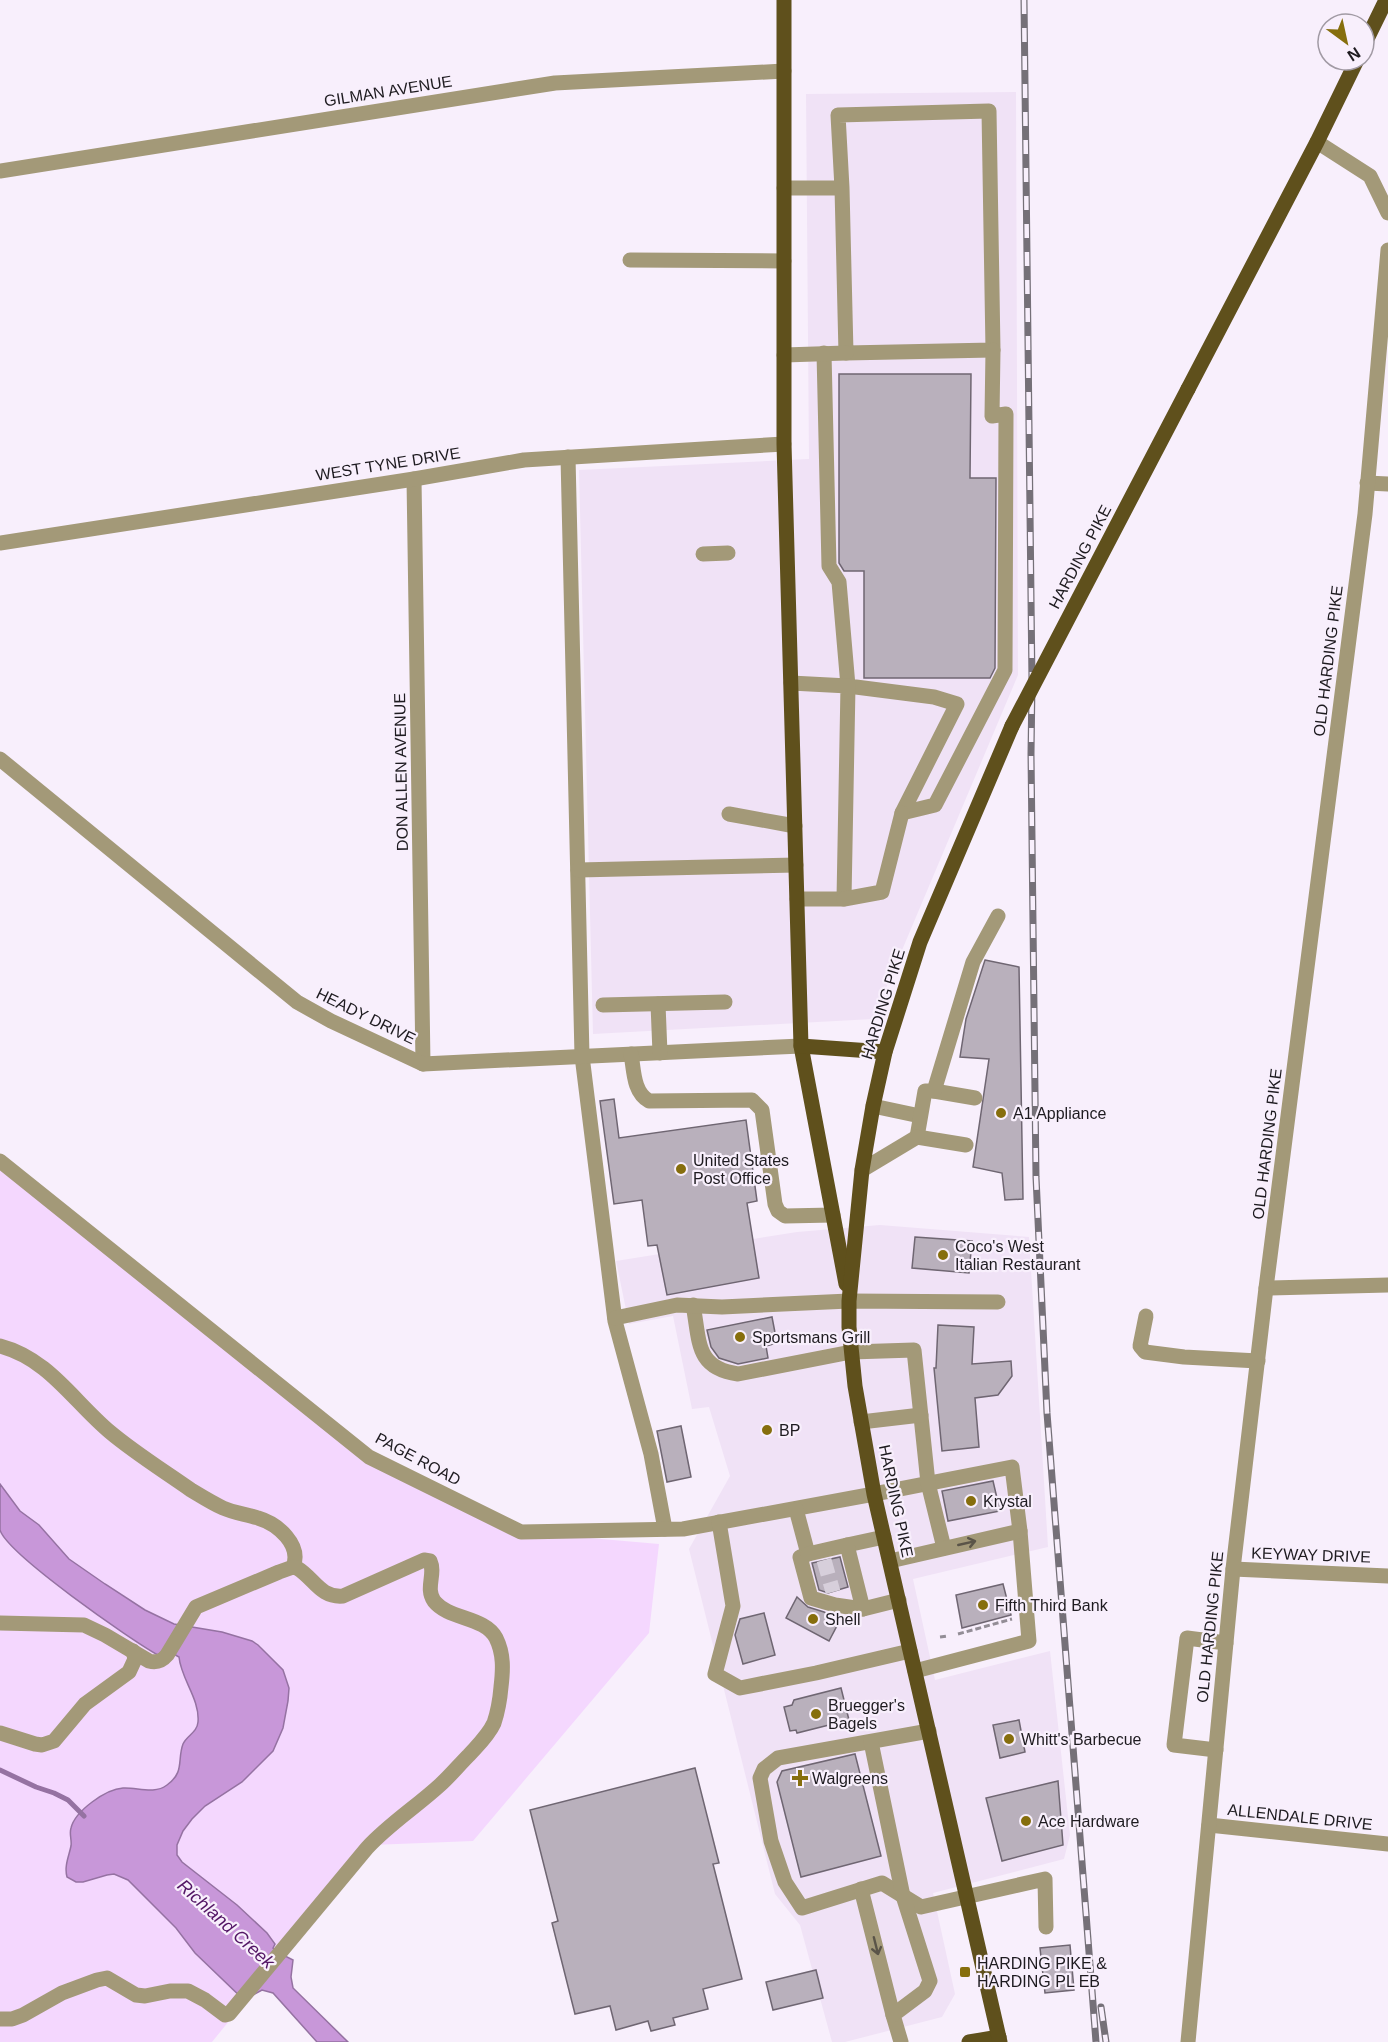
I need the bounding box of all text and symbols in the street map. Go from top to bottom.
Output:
north arrow [1316,12,1376,72]
text: N [1344,44,1363,64]
street label: GILMAN AVENUE [323,72,453,110]
street label: WEST TYNE DRIVE [315,444,461,484]
street label: HARDING PIKE [1046,502,1114,612]
street label: OLD HARDING PIKE [1310,585,1346,737]
street label: DON ALLEN AVENUE [391,693,411,851]
street label: HARDING PIKE [858,947,908,1061]
street label: HEADY DRIVE [314,985,418,1047]
street label: OLD HARDING PIKE [1249,1068,1285,1220]
place label: A1 Appliance [1013,1105,1107,1122]
marker: A1 Appliance [994,1106,1008,1120]
place label: United States Post Office [693,1152,789,1187]
marker: United States Post Office [674,1162,688,1176]
place label: Coco's West Italian Restaurant [955,1238,1081,1273]
marker: Coco's West Italian Restaurant [936,1248,950,1262]
place label: Sportsmans Grill [752,1329,870,1346]
marker: Sportsmans Grill [733,1330,747,1344]
place label: BP [779,1422,800,1439]
marker: BP [760,1423,774,1437]
street label: PAGE ROAD [373,1429,463,1489]
street label: HARDING PIKE [876,1443,916,1559]
place label: Krystal [983,1493,1032,1510]
marker: Krystal [964,1494,978,1508]
one-way arrow [957,1537,976,1548]
street label: KEYWAY DRIVE [1251,1544,1371,1566]
street label: OLD HARDING PIKE [1194,1551,1226,1703]
place label: Fifth Third Bank [995,1597,1109,1614]
marker: Fifth Third Bank [976,1598,990,1612]
place label: Shell [825,1611,861,1628]
marker: Shell [806,1612,820,1626]
place label: Bruegger's Bagels [828,1697,905,1732]
marker: Bruegger's Bagels [809,1707,823,1721]
place label: Whitt's Barbecue [1021,1731,1142,1748]
marker: Whitt's Barbecue [1002,1732,1016,1746]
place label: Walgreens [812,1770,888,1787]
marker: Walgreens [793,1771,807,1785]
street label: ALLENDALE DRIVE [1227,1801,1373,1833]
place label: Ace Hardware [1038,1813,1139,1830]
marker: Ace Hardware [1019,1814,1033,1828]
water label: Richland Creek [174,1875,279,1973]
one-way arrow [870,1936,882,1955]
place label: HARDING PIKE & HARDING PL EB [977,1955,1107,1990]
marker: HARDING PIKE & HARDING PL EB [958,1965,972,1979]

